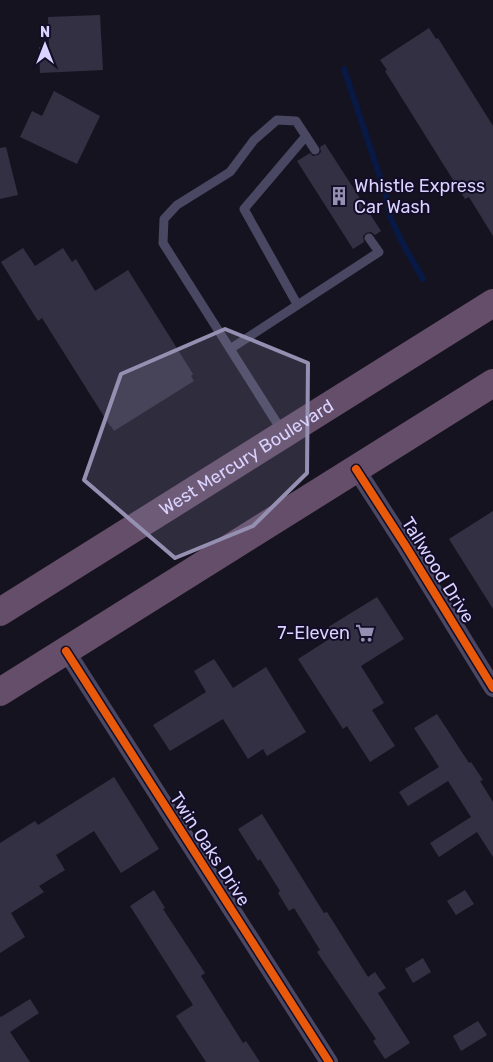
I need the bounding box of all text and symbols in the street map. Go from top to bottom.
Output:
north arrow [20,20,70,70]
text: N [40,24,50,41]
place label: Whistle Express Car Wash [354,175,485,218]
building icon: Whistle Express Car Wash [328,185,350,207]
street label: West Mercury Boulevard [155,395,338,520]
street label: Tallwood Drive [397,513,479,627]
place label: 7-Eleven [277,622,350,644]
supermarket icon: 7-Eleven [354,622,376,644]
street label: Twin Oaks Drive [165,788,255,910]

